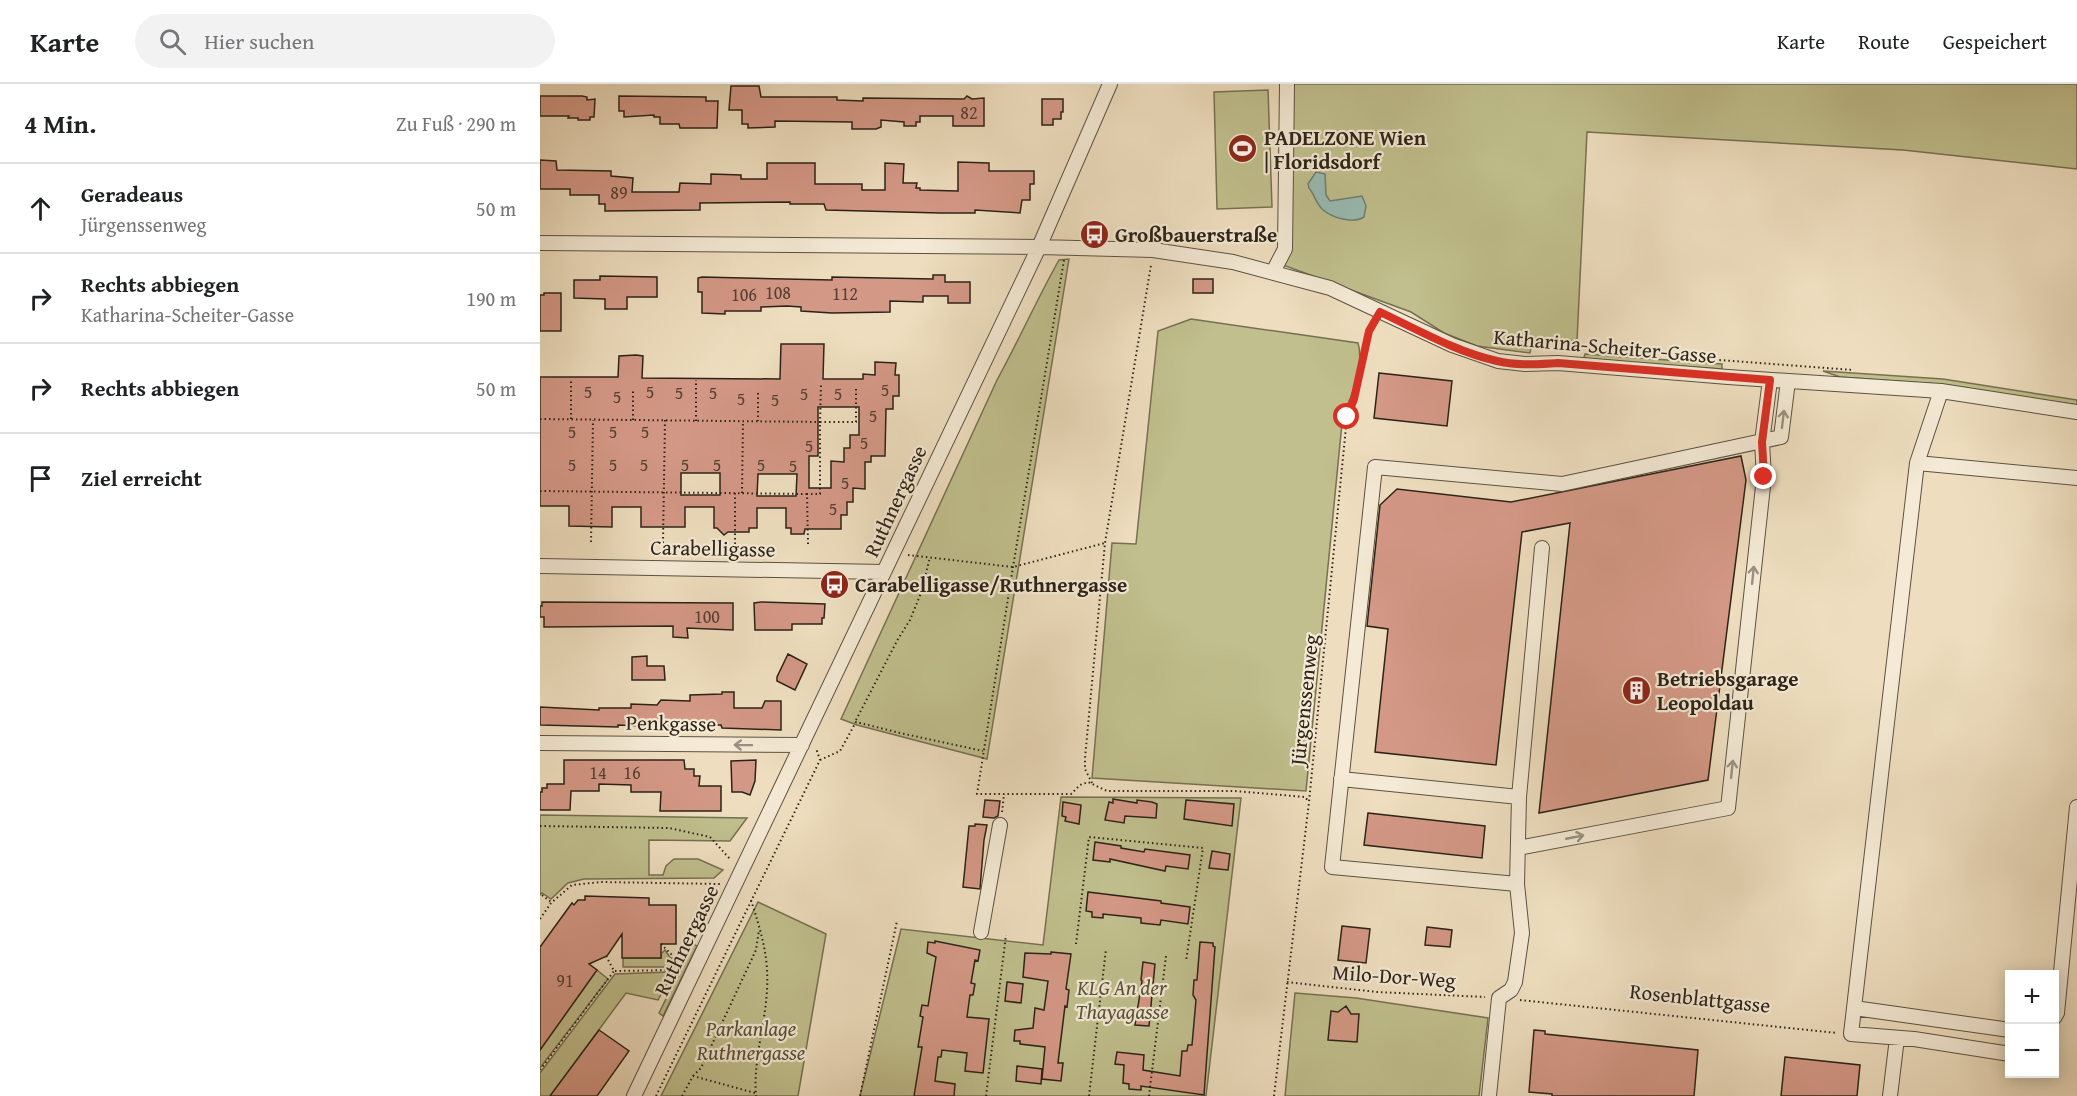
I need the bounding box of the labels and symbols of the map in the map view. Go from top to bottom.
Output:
house number: 82 [960,99,978,126]
place label: PADELZONE Wien | Floridsdorf [1264,122,1427,177]
sports icon: PADELZONE Wien | Floridsdorf [1227,133,1259,165]
house number: 89 [610,179,628,206]
bus stop icon: Großbauerstraße [1078,218,1110,250]
place label: Großbauerstraße [1115,219,1277,250]
house number: 108 [765,279,791,306]
house number: 112 [832,280,858,307]
house number: 106 [731,281,757,308]
street label: Katharina-Scheiter-Gasse [1492,321,1718,371]
house number: 5 [881,376,889,403]
house number: 5 [584,378,592,405]
house number: 5 [646,378,654,405]
house number: 5 [675,379,683,406]
house number: 5 [709,379,717,406]
house number: 5 [800,380,808,407]
house number: 5 [834,380,842,407]
house number: 5 [613,383,621,410]
house number: 5 [737,385,745,412]
house number: 5 [771,386,779,413]
house number: 5 [869,402,877,429]
route start [1333,403,1359,429]
one-way arrow [1778,410,1789,430]
house number: 5 [568,418,576,445]
house number: 5 [609,418,617,445]
house number: 5 [641,418,649,445]
house number: 5 [860,429,868,456]
house number: 5 [805,432,813,459]
street label: Ruthnergasse [856,440,934,562]
house number: 5 [568,451,576,478]
house number: 5 [609,451,617,478]
house number: 5 [640,451,648,478]
house number: 5 [681,451,689,478]
house number: 5 [713,451,721,478]
house number: 5 [757,451,765,478]
house number: 5 [789,452,797,479]
route end [1750,463,1776,489]
house number: 5 [841,469,849,496]
house number: 5 [829,495,837,522]
street label: Carabelligasse [650,531,776,565]
one-way arrow [1748,565,1759,585]
bus stop icon: Carabelligasse/Ruthnergasse [818,568,850,600]
place label: Carabelligasse/Ruthnergasse [855,569,1127,600]
house number: 100 [694,603,720,630]
street label: Jürgenssenweg [1281,632,1326,770]
place label: Betriebsgarage Leopoldau [1657,663,1799,718]
building icon: Betriebsgarage Leopoldau [1620,674,1652,706]
street label: Penkgasse [625,707,717,739]
one-way arrow [734,739,754,751]
house number: 14 [589,759,607,786]
house number: 16 [623,759,641,786]
one-way arrow [1727,759,1738,779]
one-way arrow [1565,831,1584,842]
street label: Ruthnergasse [646,879,726,1001]
street label: Milo-Dor-Weg [1331,956,1457,996]
house number: 91 [556,967,574,994]
park label: KLG An der Thayagasse [1075,972,1169,1027]
street label: Rosenblattgasse [1628,975,1772,1021]
park label: Parkanlage Ruthnergasse [696,1013,805,1068]

